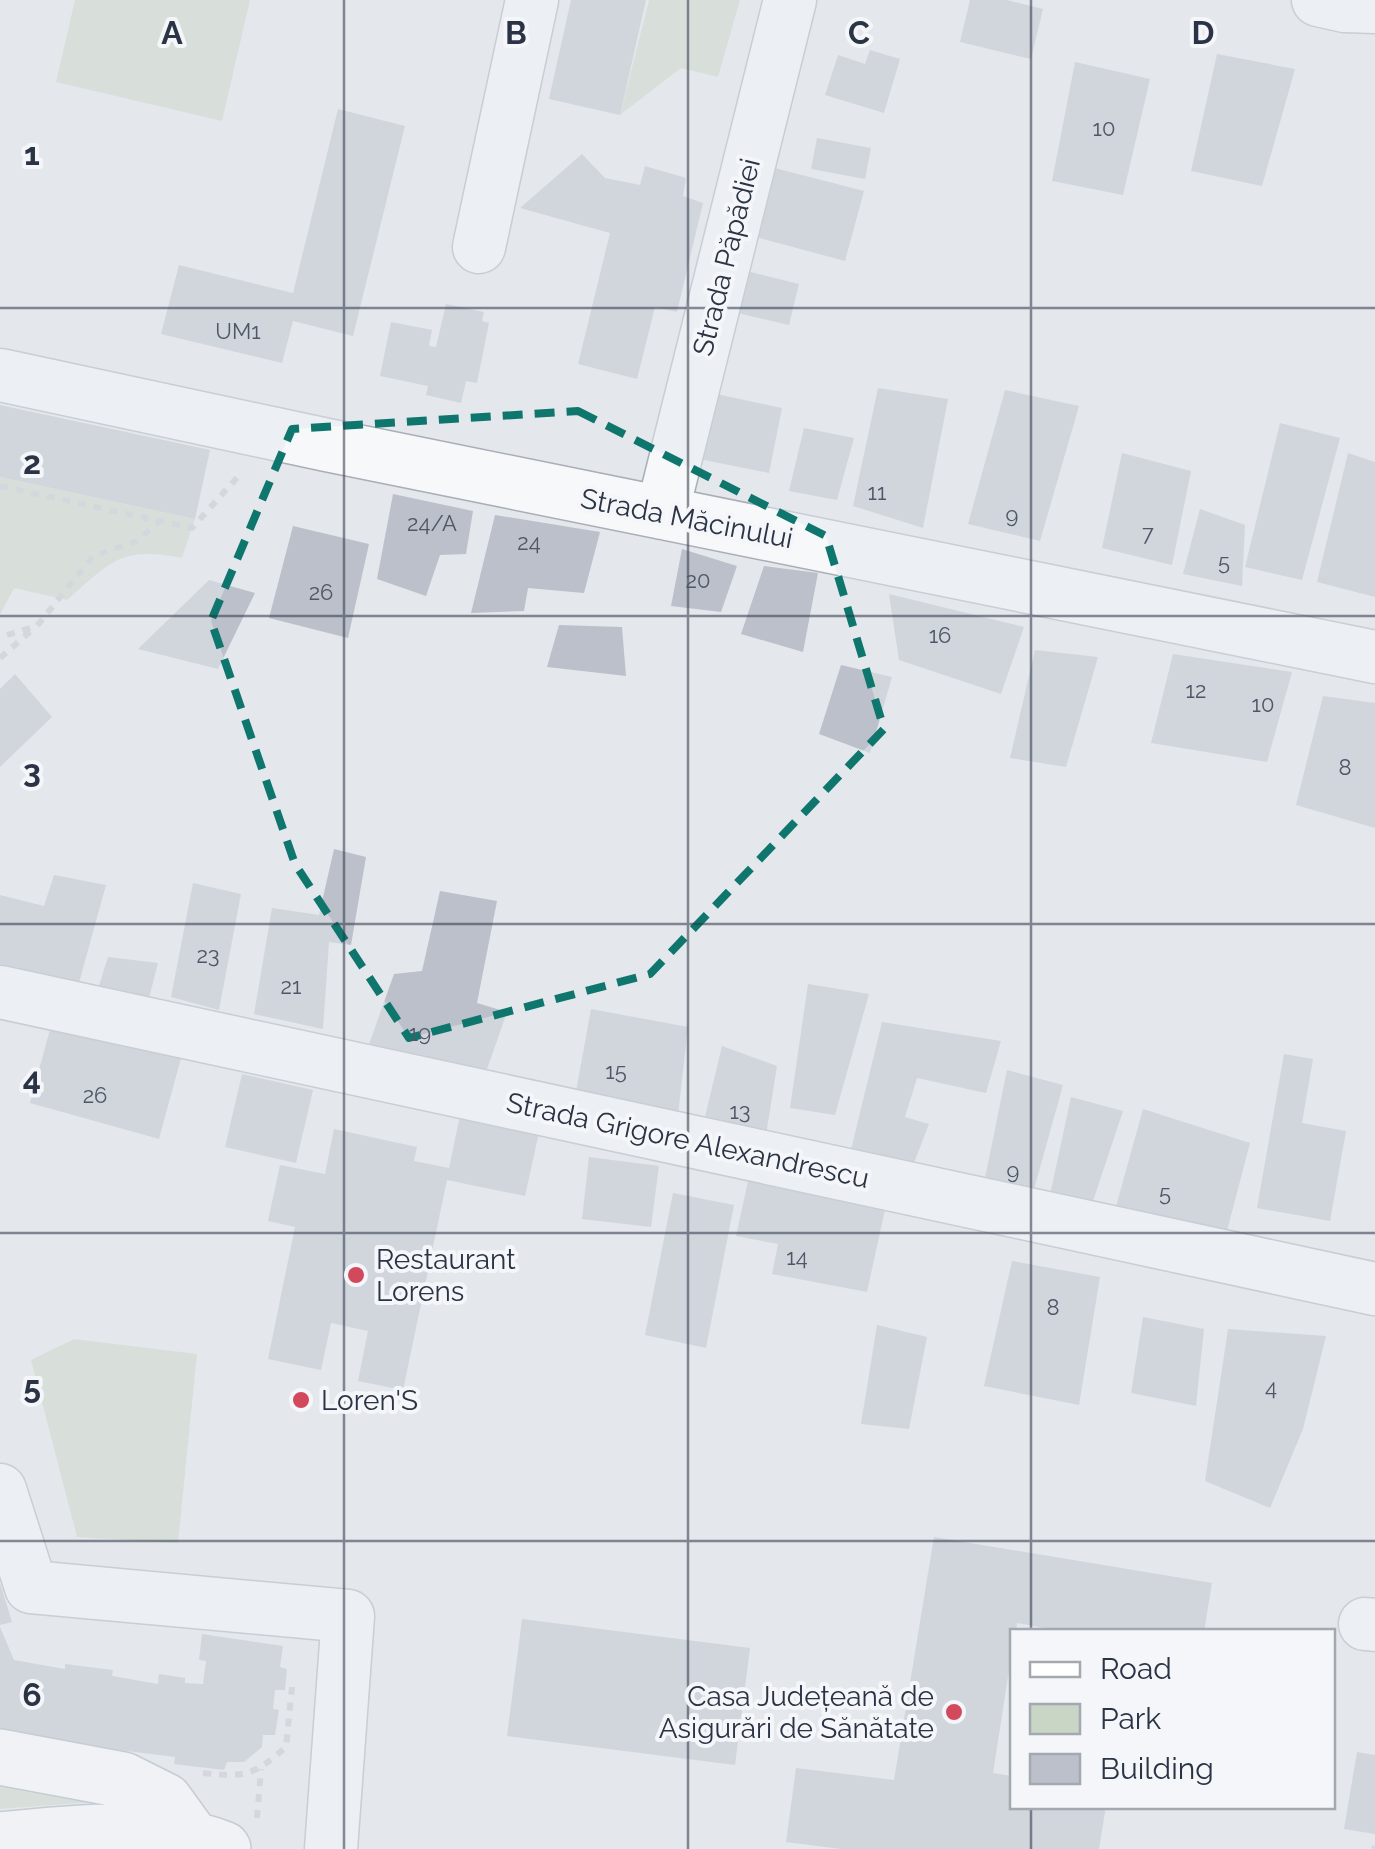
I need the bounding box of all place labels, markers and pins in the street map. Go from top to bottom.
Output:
place label: Restaurant Lorens [376,1243,516,1308]
marker: Restaurant Lorens [345,1264,367,1286]
place label: Loren'S [321,1384,418,1417]
marker: Loren'S [290,1389,312,1411]
place label: Casa Județeană de Asigurări de Sănătate [659,1680,934,1745]
marker: Casa Județeană de Asigurări de Sănătate [943,1701,965,1723]

